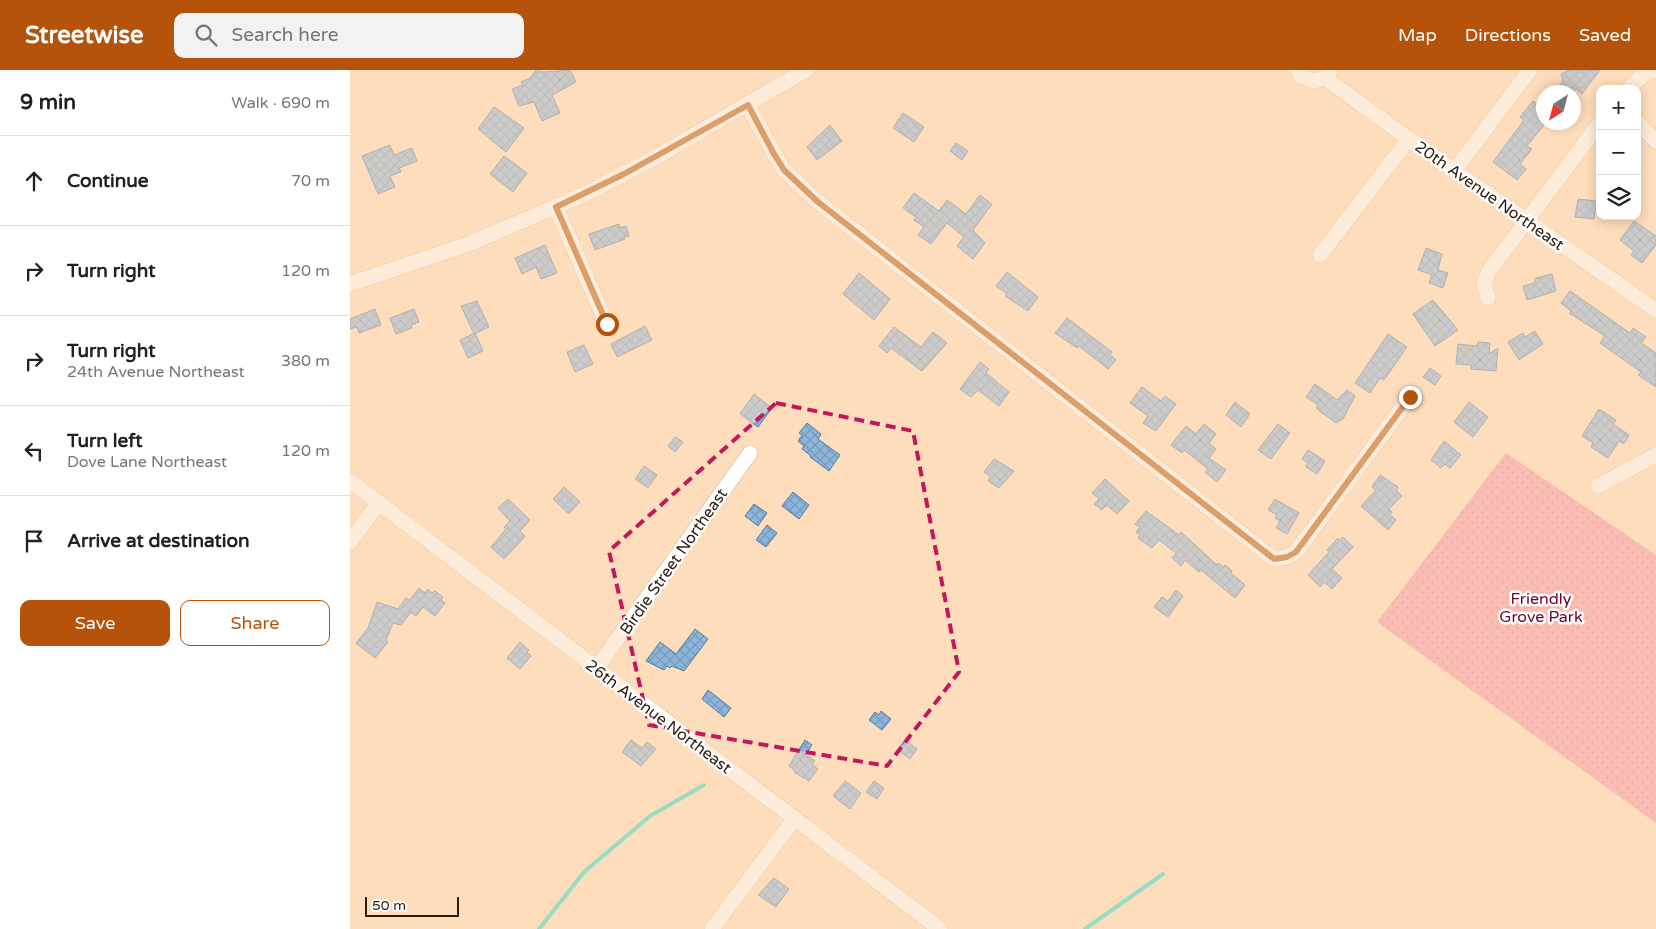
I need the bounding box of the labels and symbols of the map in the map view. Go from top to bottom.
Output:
north arrow [1536,85,1581,130]
street label: 20th Avenue Northeast [1411,137,1568,255]
route start [596,313,619,336]
route end [1399,386,1422,409]
street label: Birdie Street Northeast [616,485,732,639]
park label: Friendly Grove Park [1499,589,1583,627]
street label: 26th Avenue Northeast [581,655,735,778]
scale bar [365,894,459,917]

